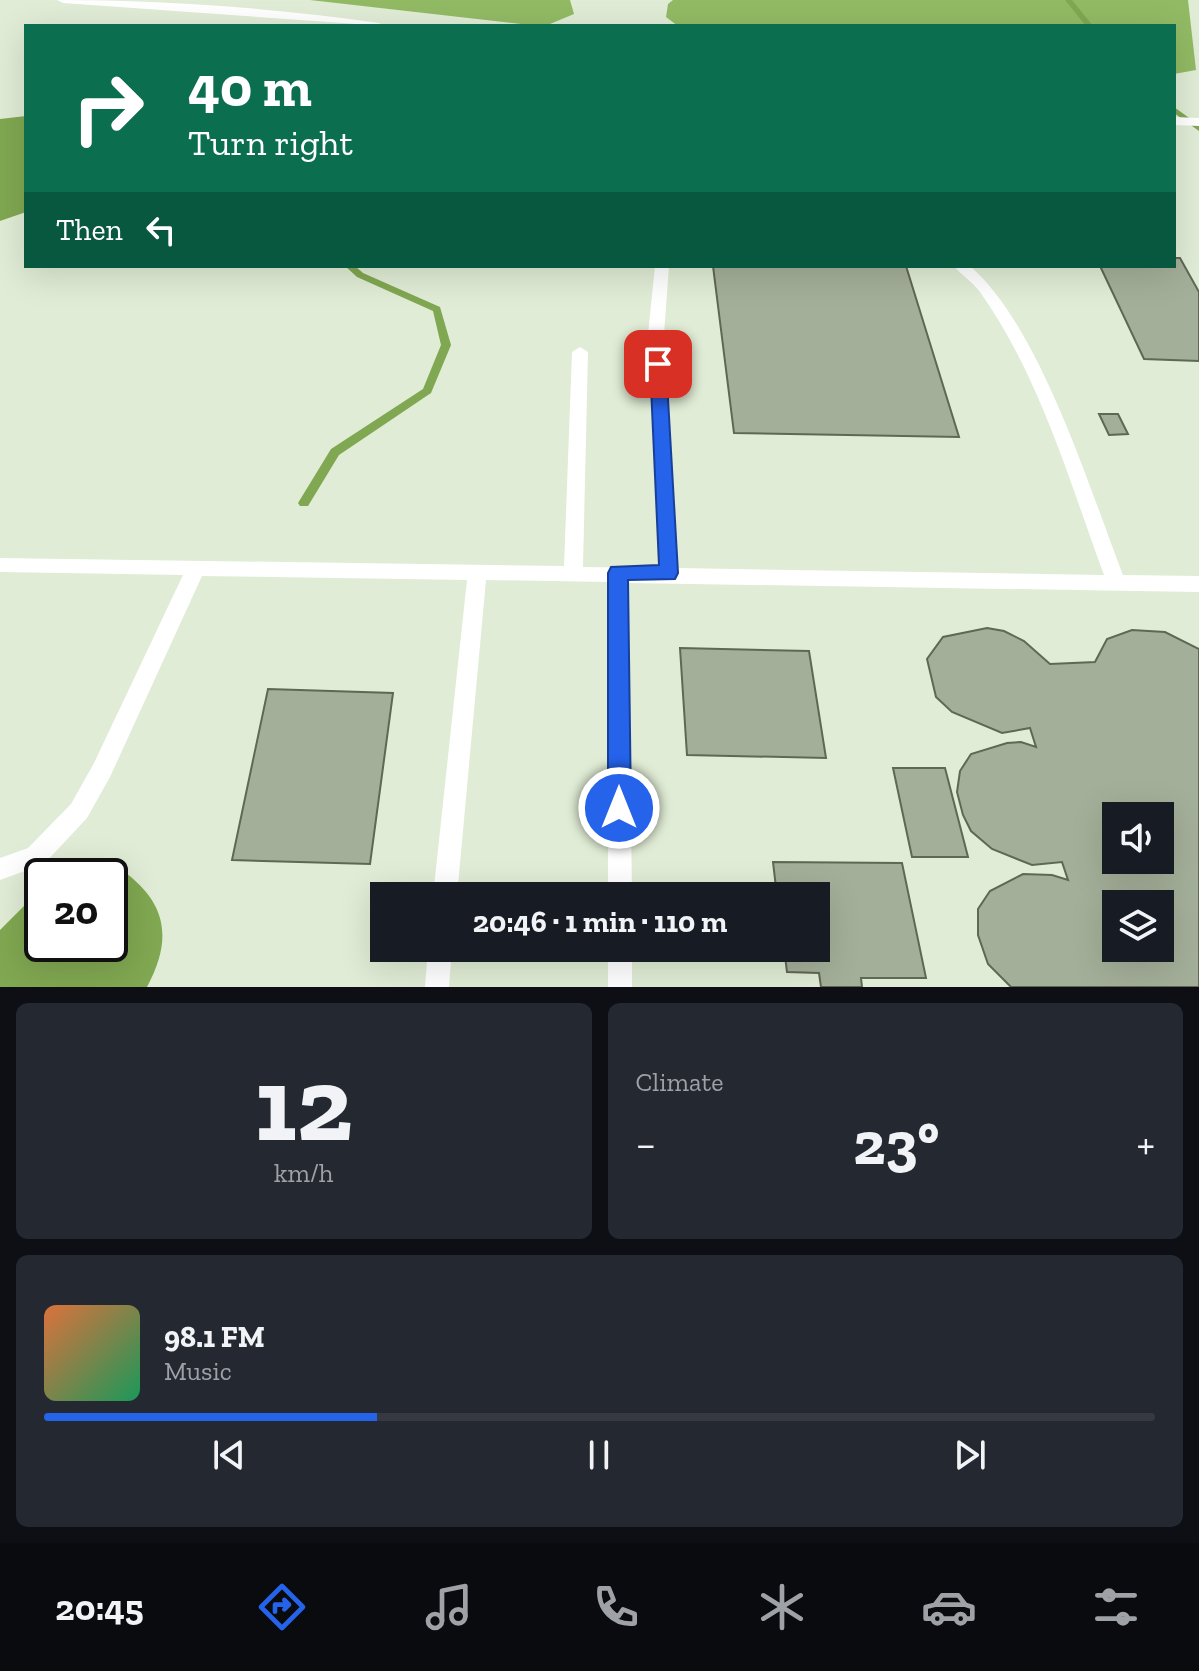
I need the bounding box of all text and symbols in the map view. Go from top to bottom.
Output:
text: 40 m [188,53,312,120]
icon: right [56,56,160,160]
text: Turn right [188,121,353,164]
icon: left [139,208,183,252]
text: Then [56,212,123,248]
pin [624,330,692,398]
icon: arrive [636,342,680,386]
position arrow [577,766,661,850]
map controls [1102,802,1174,962]
button: sound [1102,802,1174,874]
speed limit sign: 20 [24,858,128,962]
button: layers [1102,890,1174,962]
text: 20:46 · 1 min · 110 m [473,904,727,940]
text: 12 [255,1042,353,1167]
text: Climate [636,1066,723,1098]
text: 23° [853,1107,939,1179]
text: − [636,1117,656,1170]
text: + [1136,1117,1155,1170]
text: km/h [274,1157,333,1189]
text: 98.1 FM [164,1319,265,1355]
text: Music [164,1355,232,1387]
icon: previous [207,1433,251,1477]
icon: pause [577,1433,621,1477]
icon: next [948,1433,992,1477]
icon: directions [254,1579,310,1635]
icon: music [421,1579,477,1635]
icon: phone [588,1579,644,1635]
icon: climate [754,1579,810,1635]
icon: car [921,1579,977,1635]
icon: filters [1088,1579,1144,1635]
text: 20:45 [55,1586,144,1629]

